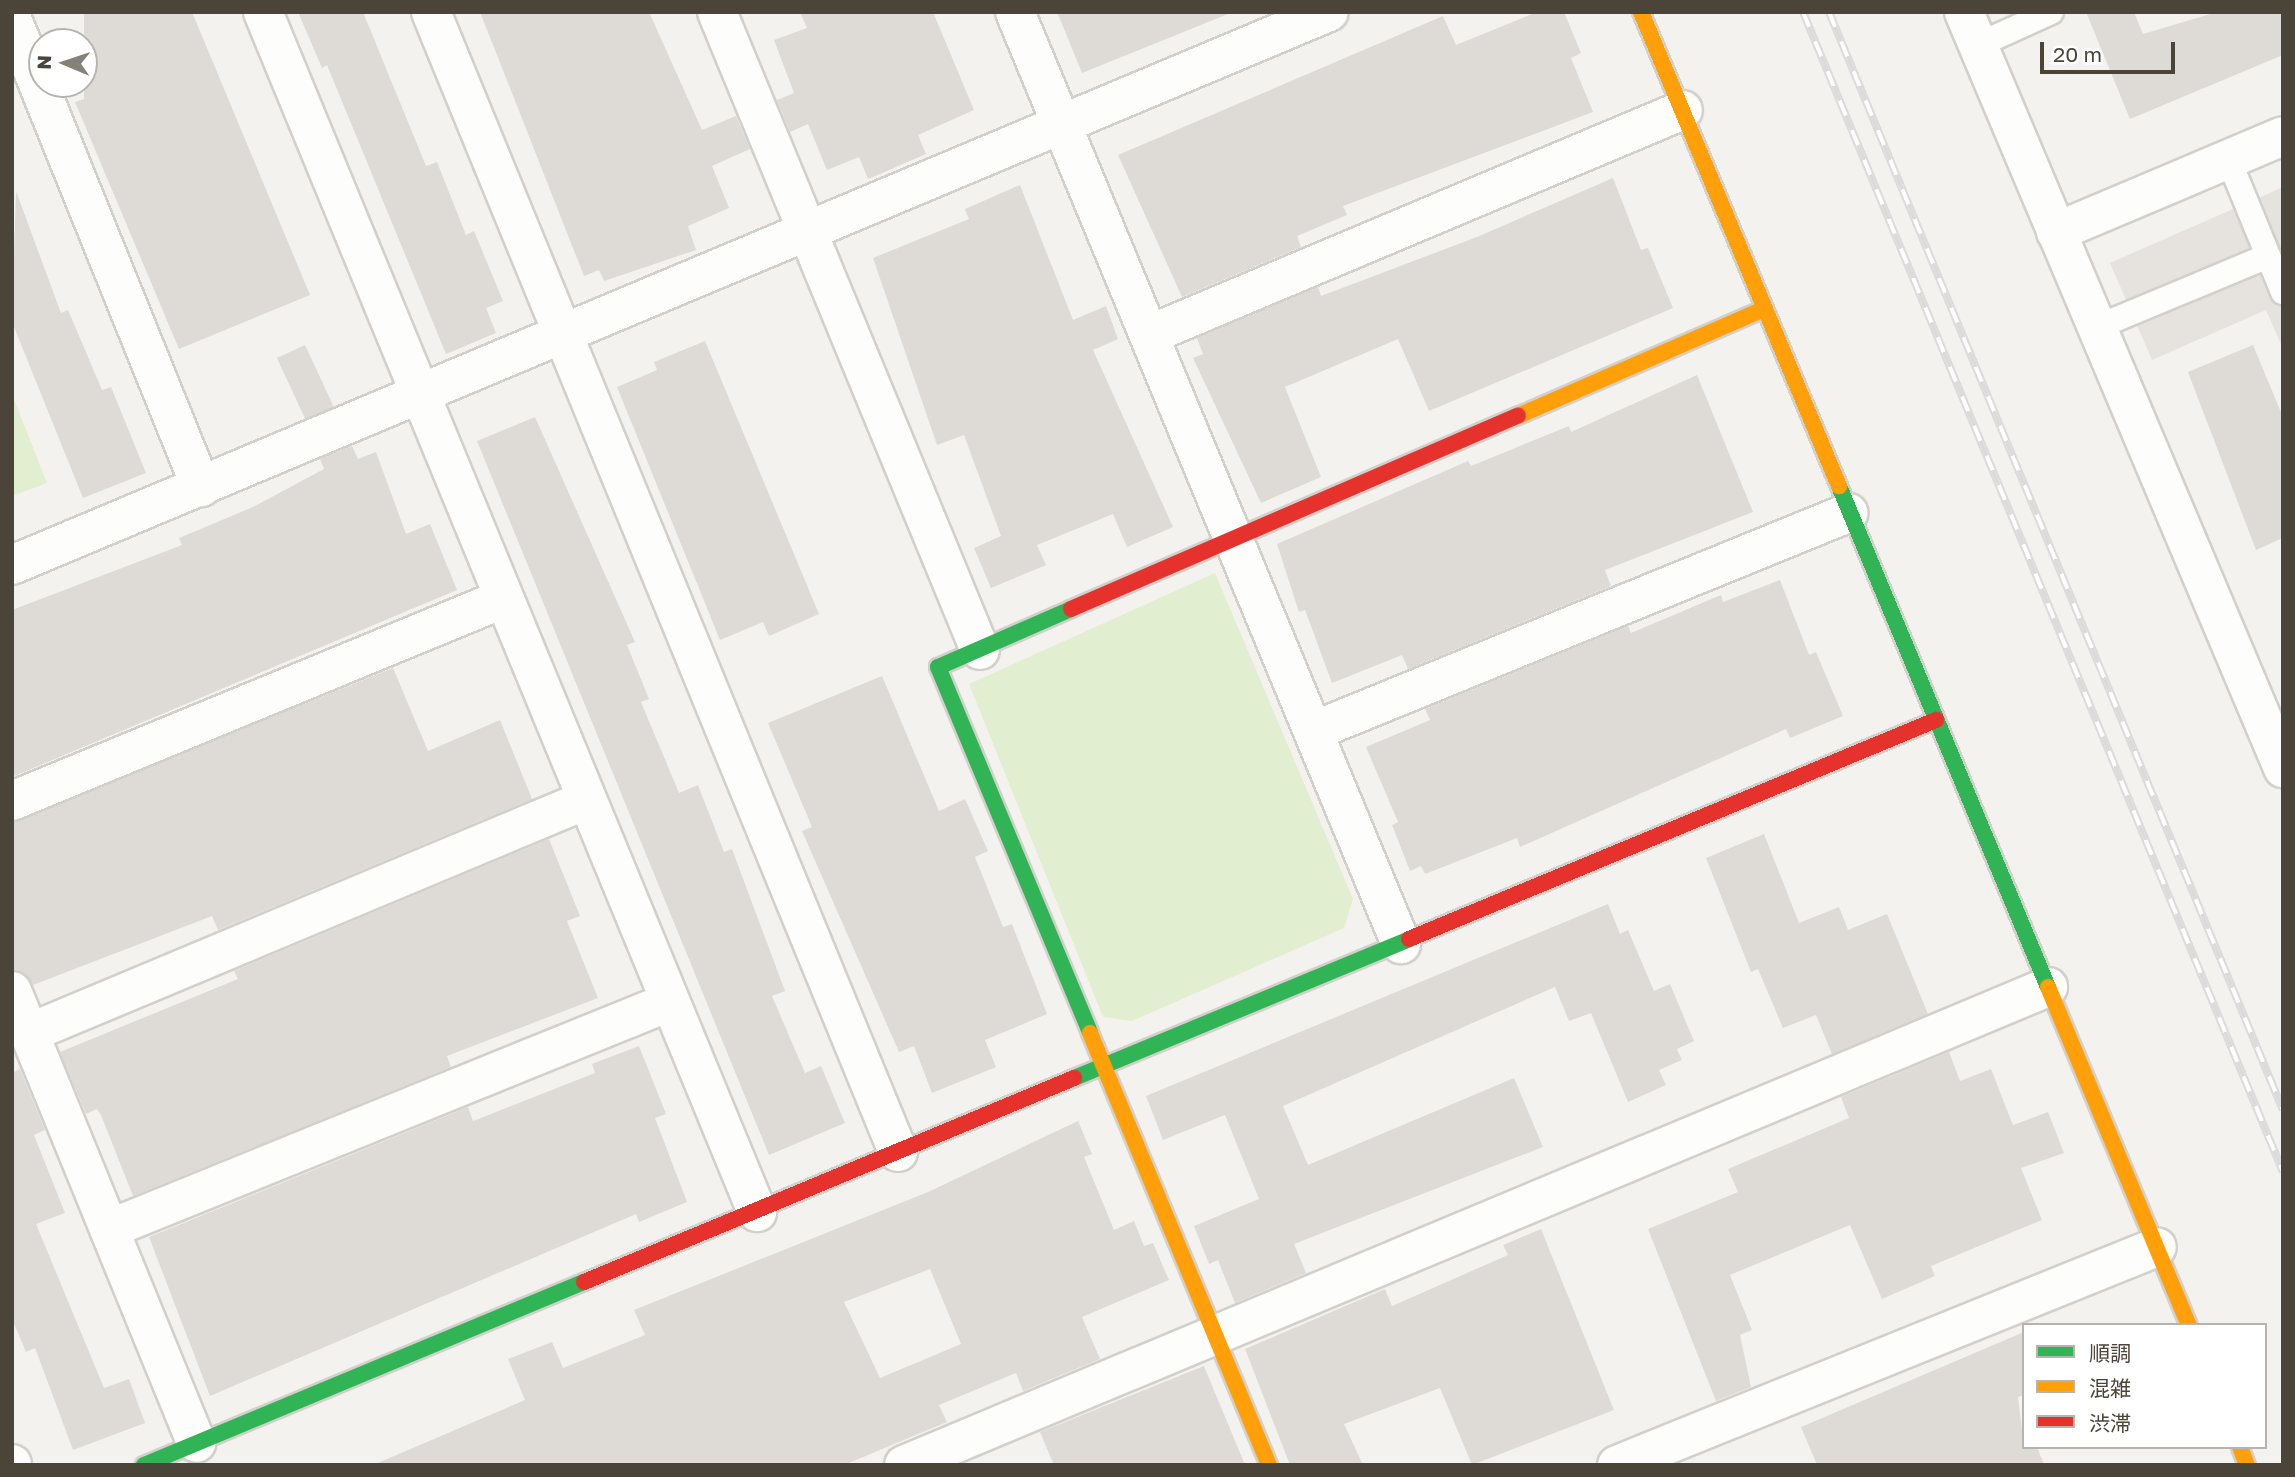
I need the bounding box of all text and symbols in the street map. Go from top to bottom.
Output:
north arrow [28,28,98,98]
scale bar [2043,28,2178,72]
text: 20 m [2053,41,2102,67]
text: N [32,55,55,70]
legend [2022,1323,2267,1449]
text: 順調 [2089,1340,2131,1366]
text: 混雑 [2089,1375,2131,1401]
text: 渋滞 [2089,1410,2131,1436]

